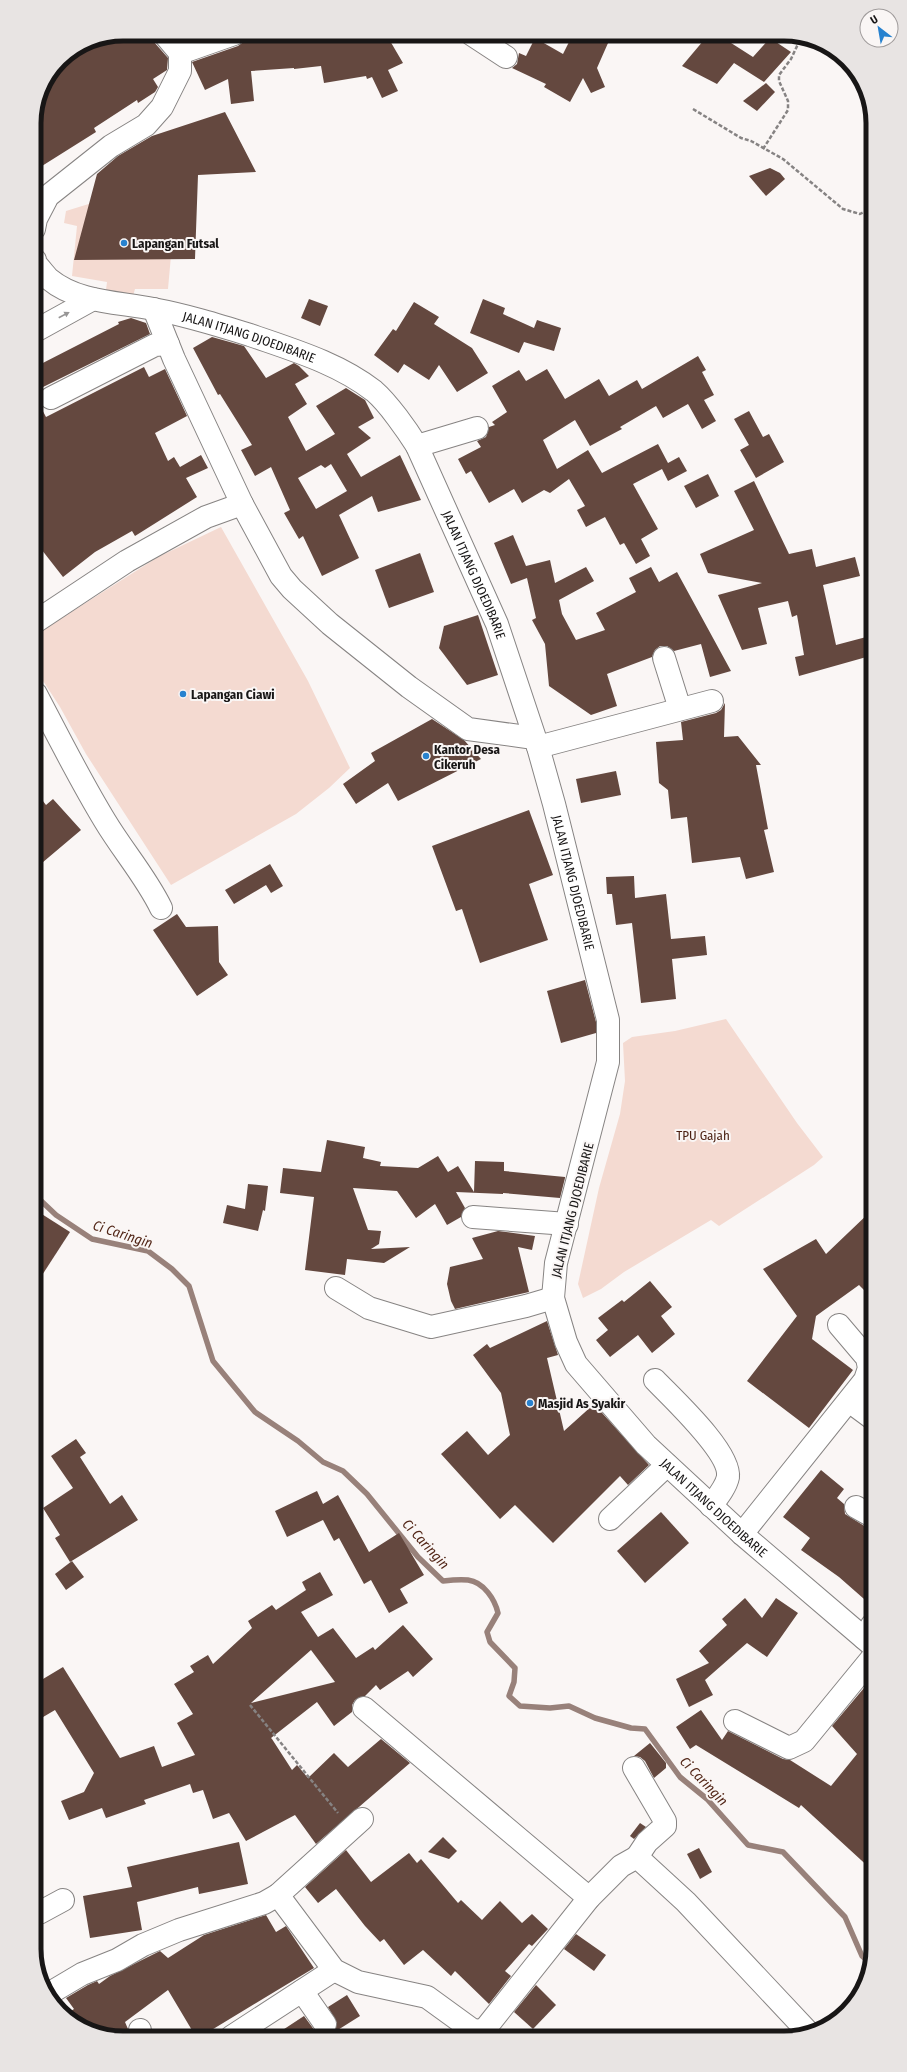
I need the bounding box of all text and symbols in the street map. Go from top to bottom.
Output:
north arrow [859,8,899,48]
text: U [868,13,880,27]
place label: Lapangan Futsal [132,236,219,251]
marker: Lapangan Futsal [119,238,129,248]
street label: JALAN ITJANG DJOEDIBARIE [181,309,318,366]
one-way arrow [58,312,70,318]
street label: JALAN ITJANG DJOEDIBARIE [439,508,508,641]
place label: Lapangan Ciawi [191,687,275,702]
marker: Lapangan Ciawi [178,689,188,699]
place label: Kantor Desa Cikeruh [434,742,500,772]
marker: Kantor Desa Cikeruh [421,751,431,761]
street label: JALAN ITJANG DJOEDIBARIE [549,813,597,952]
park label: TPU Gajah [676,1128,730,1143]
street label: JALAN ITJANG DJOEDIBARIE [548,1141,597,1279]
water label: Ci Caringin [91,1217,155,1252]
place label: Masjid As Syakir [538,1396,625,1411]
marker: Masjid As Syakir [525,1398,535,1408]
street label: JALAN ITJANG DJOEDIBARIE [657,1456,770,1560]
water label: Ci Caringin [399,1516,453,1573]
water label: Ci Caringin [676,1753,731,1809]

